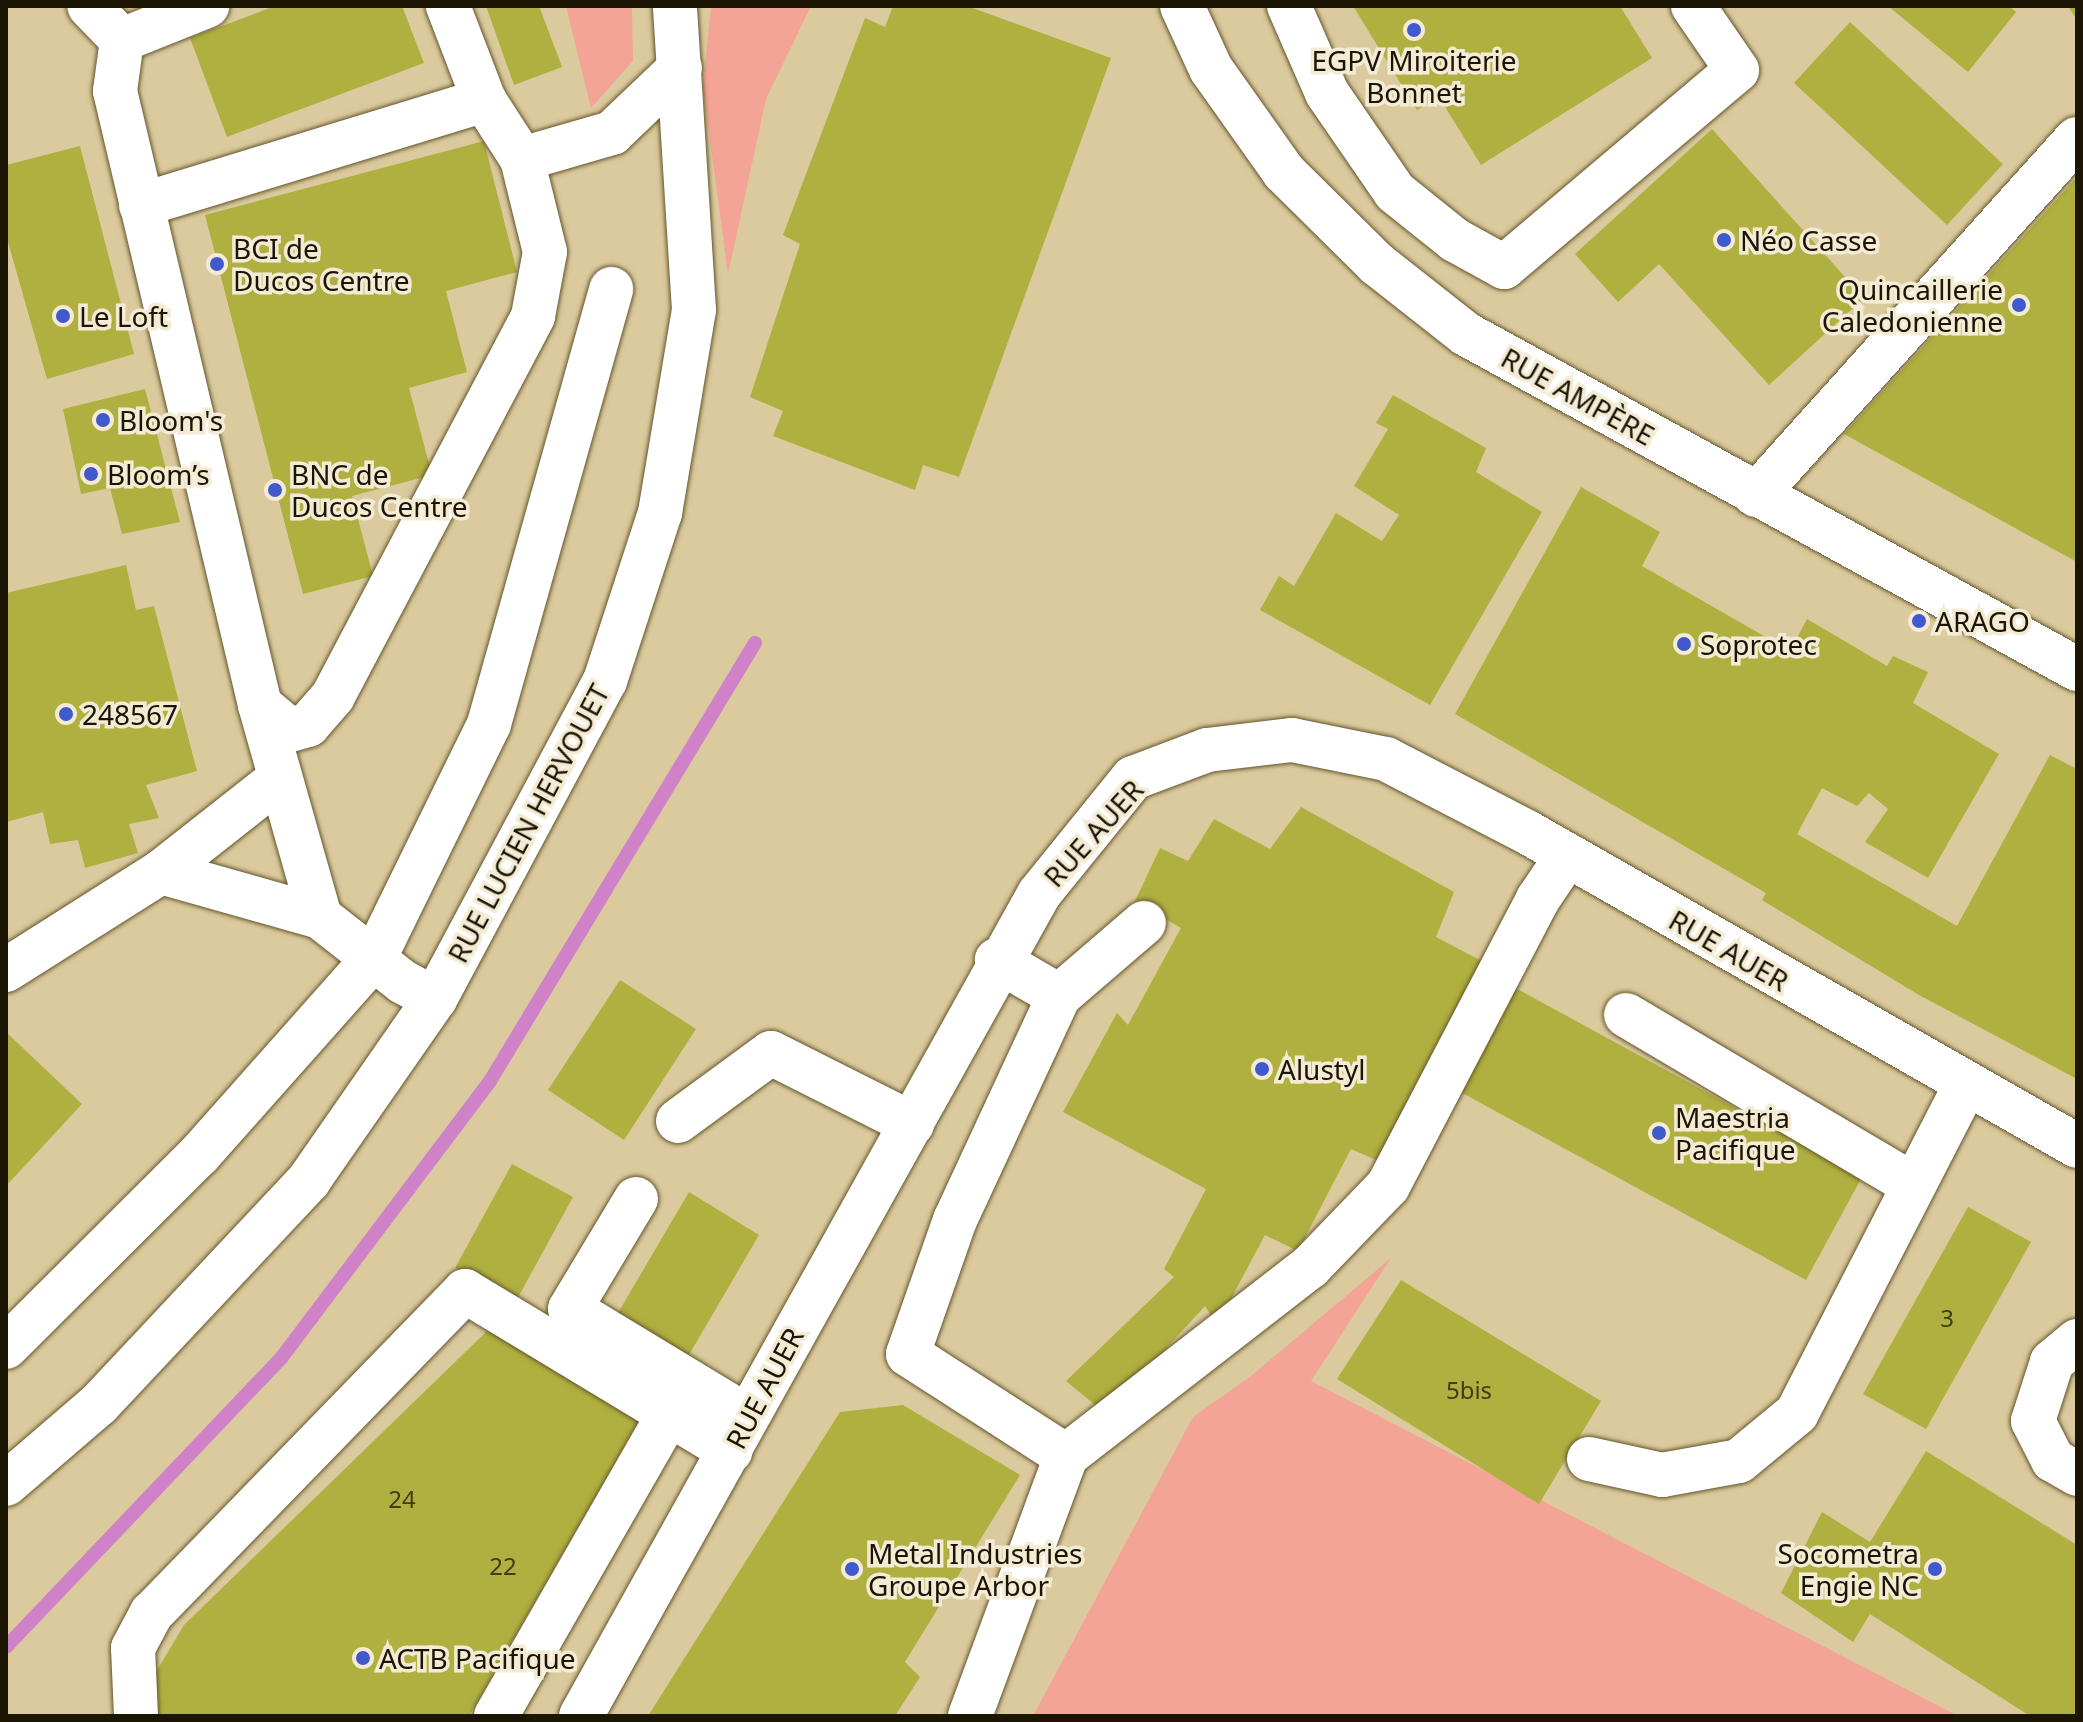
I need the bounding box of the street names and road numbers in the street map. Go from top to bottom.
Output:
street label: RUE AMPÈRE [1496,340,1660,452]
street label: RUE LUCIEN HERVOUET [440,678,616,968]
street label: RUE AUER [1036,773,1150,893]
street label: RUE AUER [1663,902,1795,998]
street label: RUE AUER [718,1322,810,1454]

